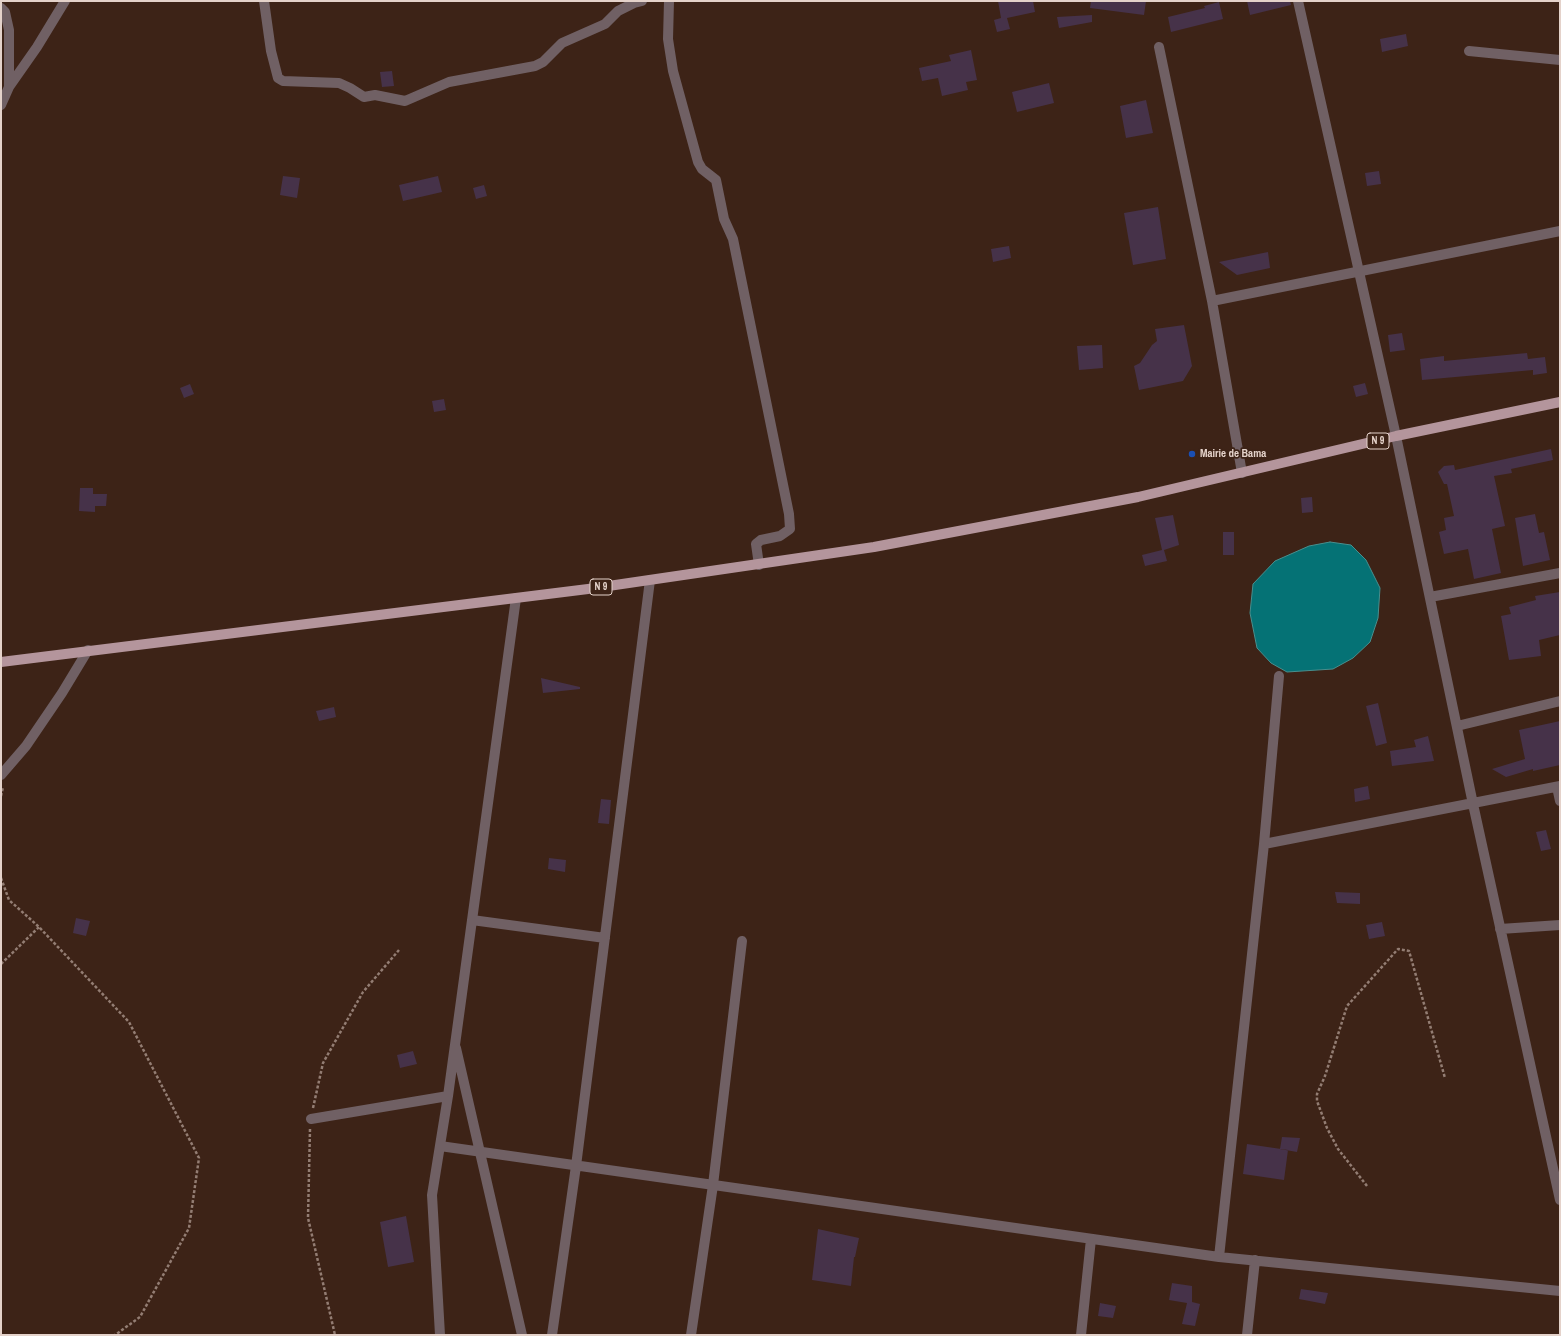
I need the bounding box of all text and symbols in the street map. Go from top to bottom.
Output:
road number: N 9 [1367,433,1389,449]
place label: Mairie de Bama [1200,447,1266,461]
marker: Mairie de Bama [1187,449,1197,459]
road number: N 9 [590,579,612,595]

